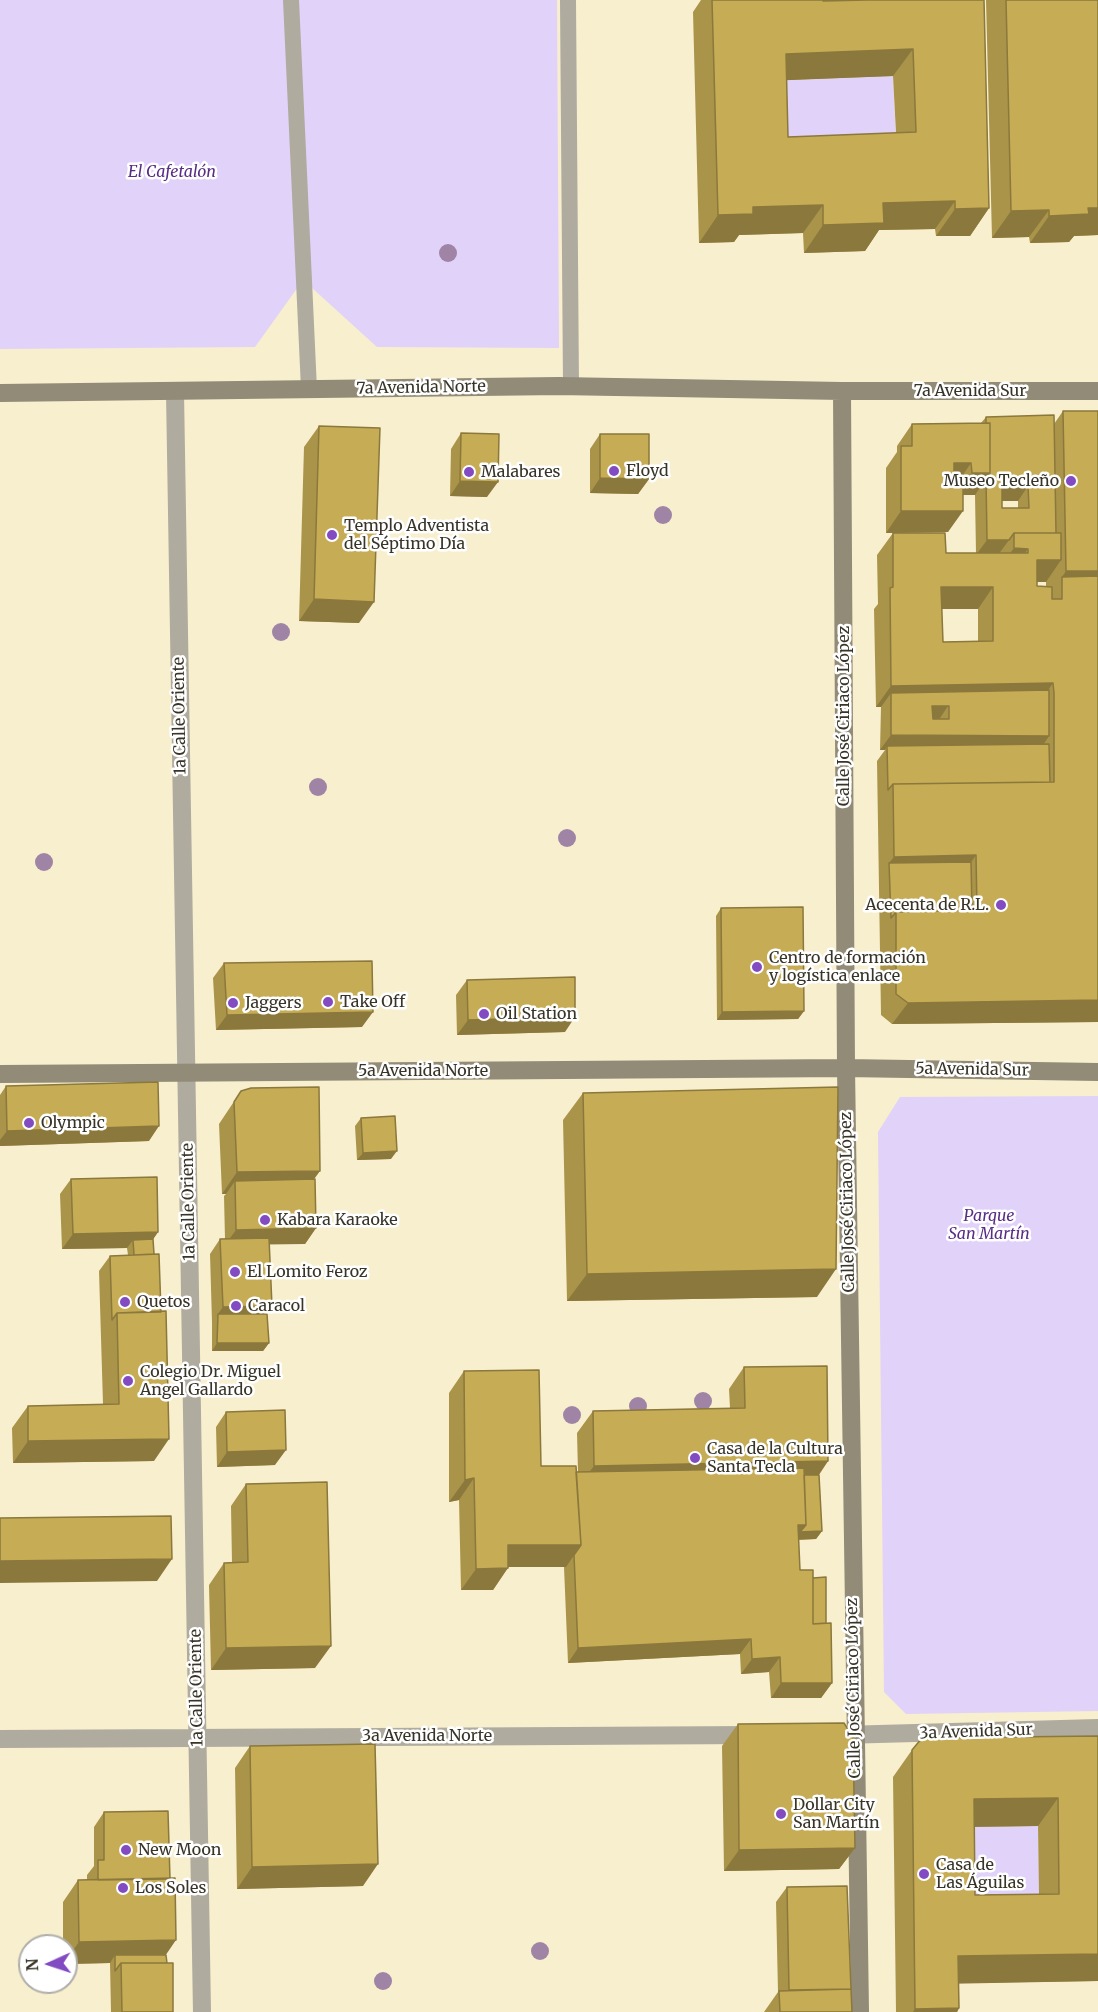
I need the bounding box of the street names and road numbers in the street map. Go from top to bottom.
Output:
street label: 7a Avenida Norte [356,377,486,399]
street label: 7a Avenida Sur [914,381,1026,401]
street label: Calle José Ciriaco López [834,626,854,806]
street label: 1a Calle Oriente [169,657,191,775]
street label: 5a Avenida Sur [915,1059,1029,1081]
street label: 5a Avenida Norte [358,1061,488,1081]
street label: Calle José Ciriaco López [837,1112,859,1292]
street label: 1a Calle Oriente [178,1143,200,1261]
street label: Calle José Ciriaco López [843,1598,865,1778]
street label: 1a Calle Oriente [186,1629,208,1747]
street label: 3a Avenida Sur [919,1720,1033,1744]
street label: 3a Avenida Norte [362,1726,492,1746]

